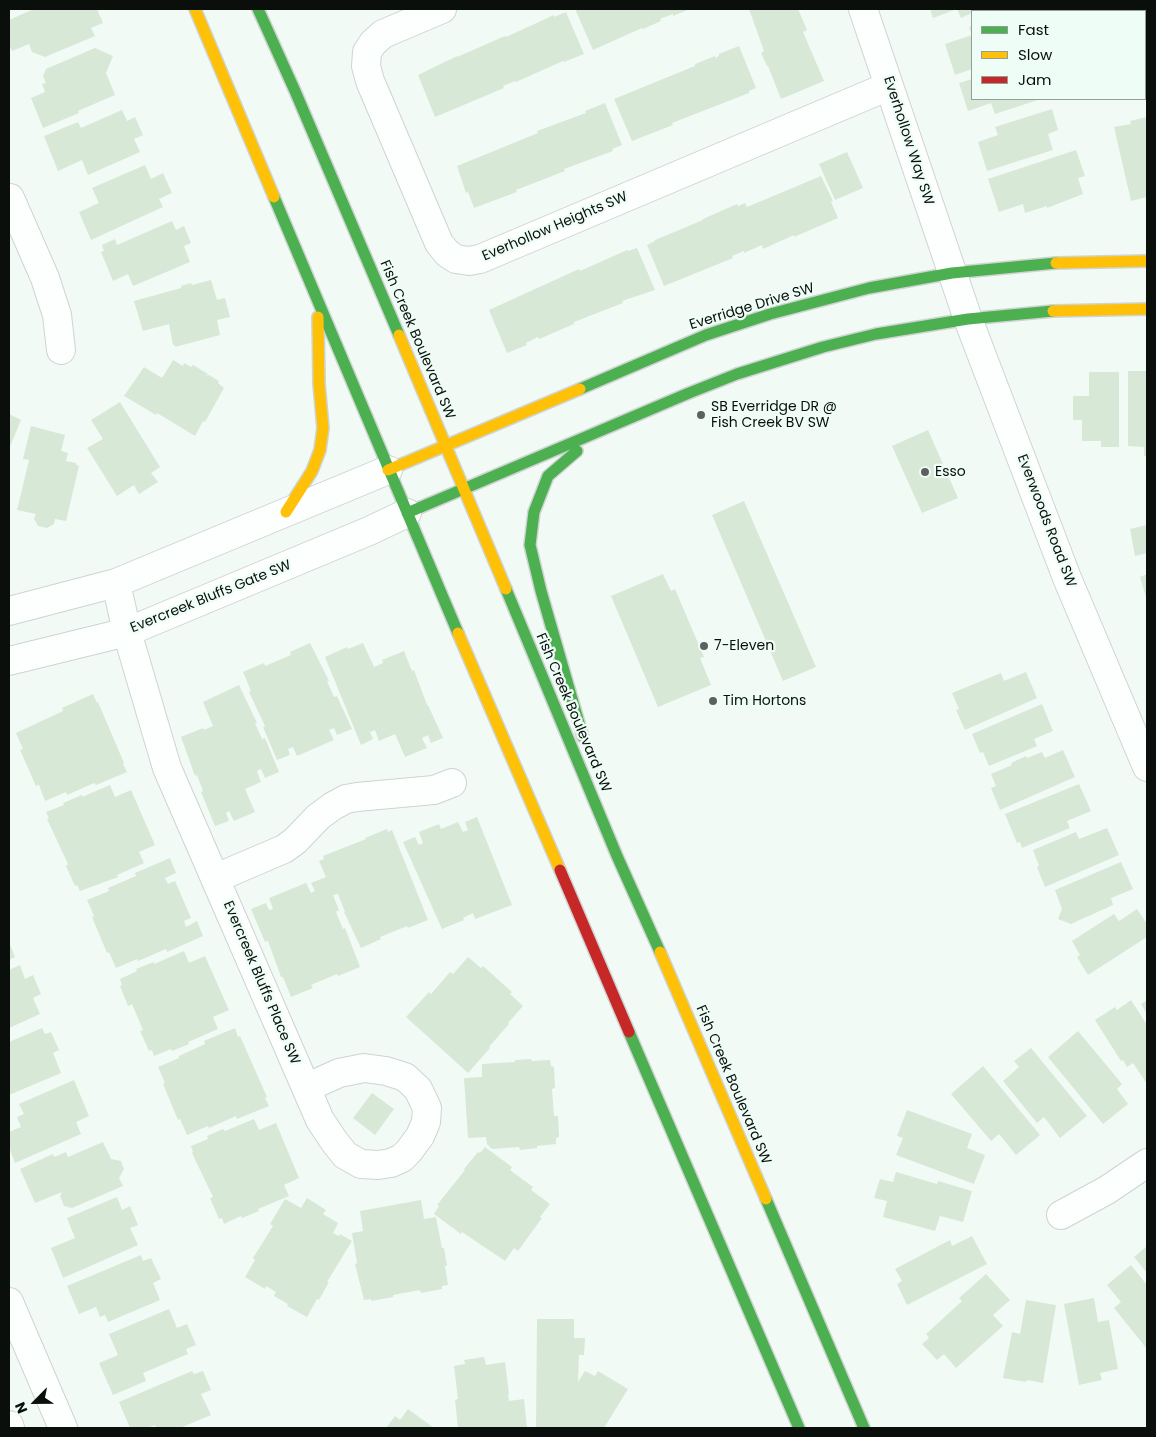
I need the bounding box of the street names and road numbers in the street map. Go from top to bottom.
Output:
street label: Everhollow Way SW [879,74,937,208]
street label: Everhollow Heights SW [480,189,630,265]
street label: Fish Creek Boulevard SW [376,258,458,422]
street label: Everridge Drive SW [688,280,816,334]
street label: Everwoods Road SW [1013,452,1079,590]
street label: Evercreek Bluffs Gate SW [128,557,294,637]
street label: Fish Creek Boulevard SW [532,631,614,795]
street label: Evercreek Bluffs Place SW [219,899,303,1067]
street label: Fish Creek Boulevard SW [692,1003,774,1167]

